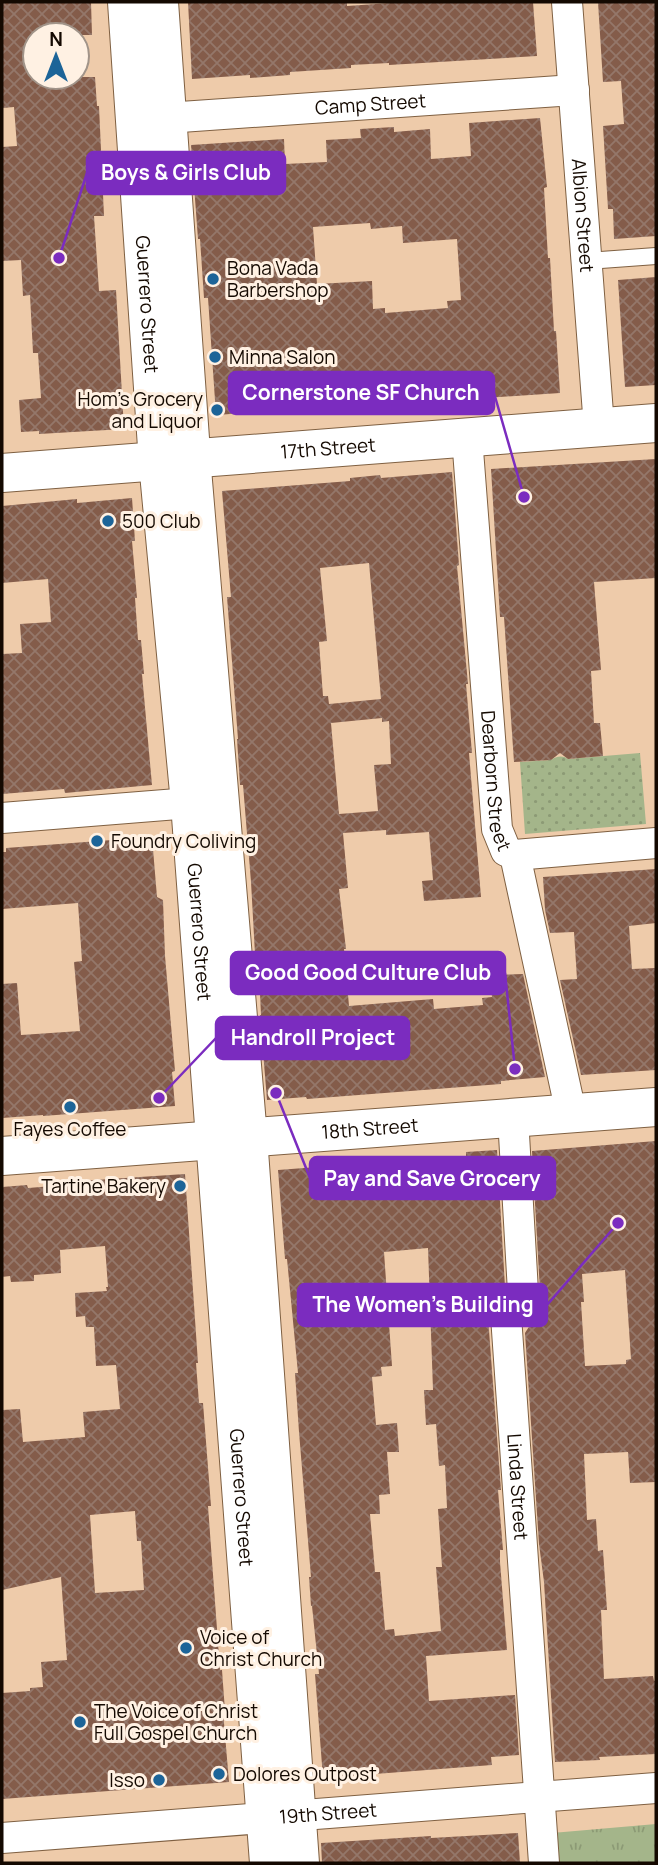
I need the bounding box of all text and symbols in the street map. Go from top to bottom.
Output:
north arrow [21,21,91,91]
text: N [49,26,63,52]
street label: Camp Street [314,87,427,121]
callout: Boys & Girls Club [87,152,285,194]
street label: Albion Street [566,157,600,273]
text: Boys & Girls Club [101,158,271,186]
street label: Guerrero Street [130,235,165,374]
place label: Bona Vada Barbershop [227,255,329,303]
marker: Bona Vada Barbershop [205,271,221,287]
place label: Minna Salon [229,344,336,370]
marker: Minna Salon [207,349,223,365]
callout: Cornerstone SF Church [229,372,494,414]
text: Cornerstone SF Church [242,378,480,406]
place label: Hom's Grocery and Liquor [78,386,203,434]
marker: Hom's Grocery and Liquor [209,402,225,418]
street label: 17th Street [279,431,377,465]
place label: 500 Club [122,508,201,534]
marker: 500 Club [100,513,116,529]
street label: Dearborn Street [475,709,518,855]
place label: Foundry Coliving [111,828,256,854]
marker: Foundry Coliving [89,833,105,849]
street label: Guerrero Street [182,862,218,1002]
callout: Good Good Culture Club [231,952,505,994]
text: Good Good Culture Club [245,958,491,986]
callout: Handroll Project [216,1017,409,1059]
text: Handroll Project [231,1023,395,1051]
marker: Fayes Coffee [62,1099,78,1115]
street label: 18th Street [321,1112,419,1145]
place label: Fayes Coffee [14,1116,126,1142]
callout: Pay and Save Grocery [310,1157,555,1199]
text: Pay and Save Grocery [324,1164,541,1192]
place label: Tartine Bakery [41,1173,166,1199]
marker: Tartine Bakery [172,1178,188,1194]
callout: The Women's Building [298,1284,547,1326]
text: The Women's Building [312,1290,534,1318]
street label: Guerrero Street [224,1428,260,1567]
street label: Linda Street [501,1433,535,1541]
place label: Voice of Christ Church [200,1624,322,1672]
marker: Voice of Christ Church [178,1640,194,1656]
place label: The Voice of Christ Full Gospel Church [94,1698,258,1746]
marker: The Voice of Christ Full Gospel Church [72,1714,88,1730]
place label: Dolores Outpost [233,1761,377,1787]
marker: Dolores Outpost [211,1766,227,1782]
place label: Isso [109,1767,145,1793]
marker: Isso [151,1772,167,1788]
street label: 19th Street [278,1796,378,1830]

